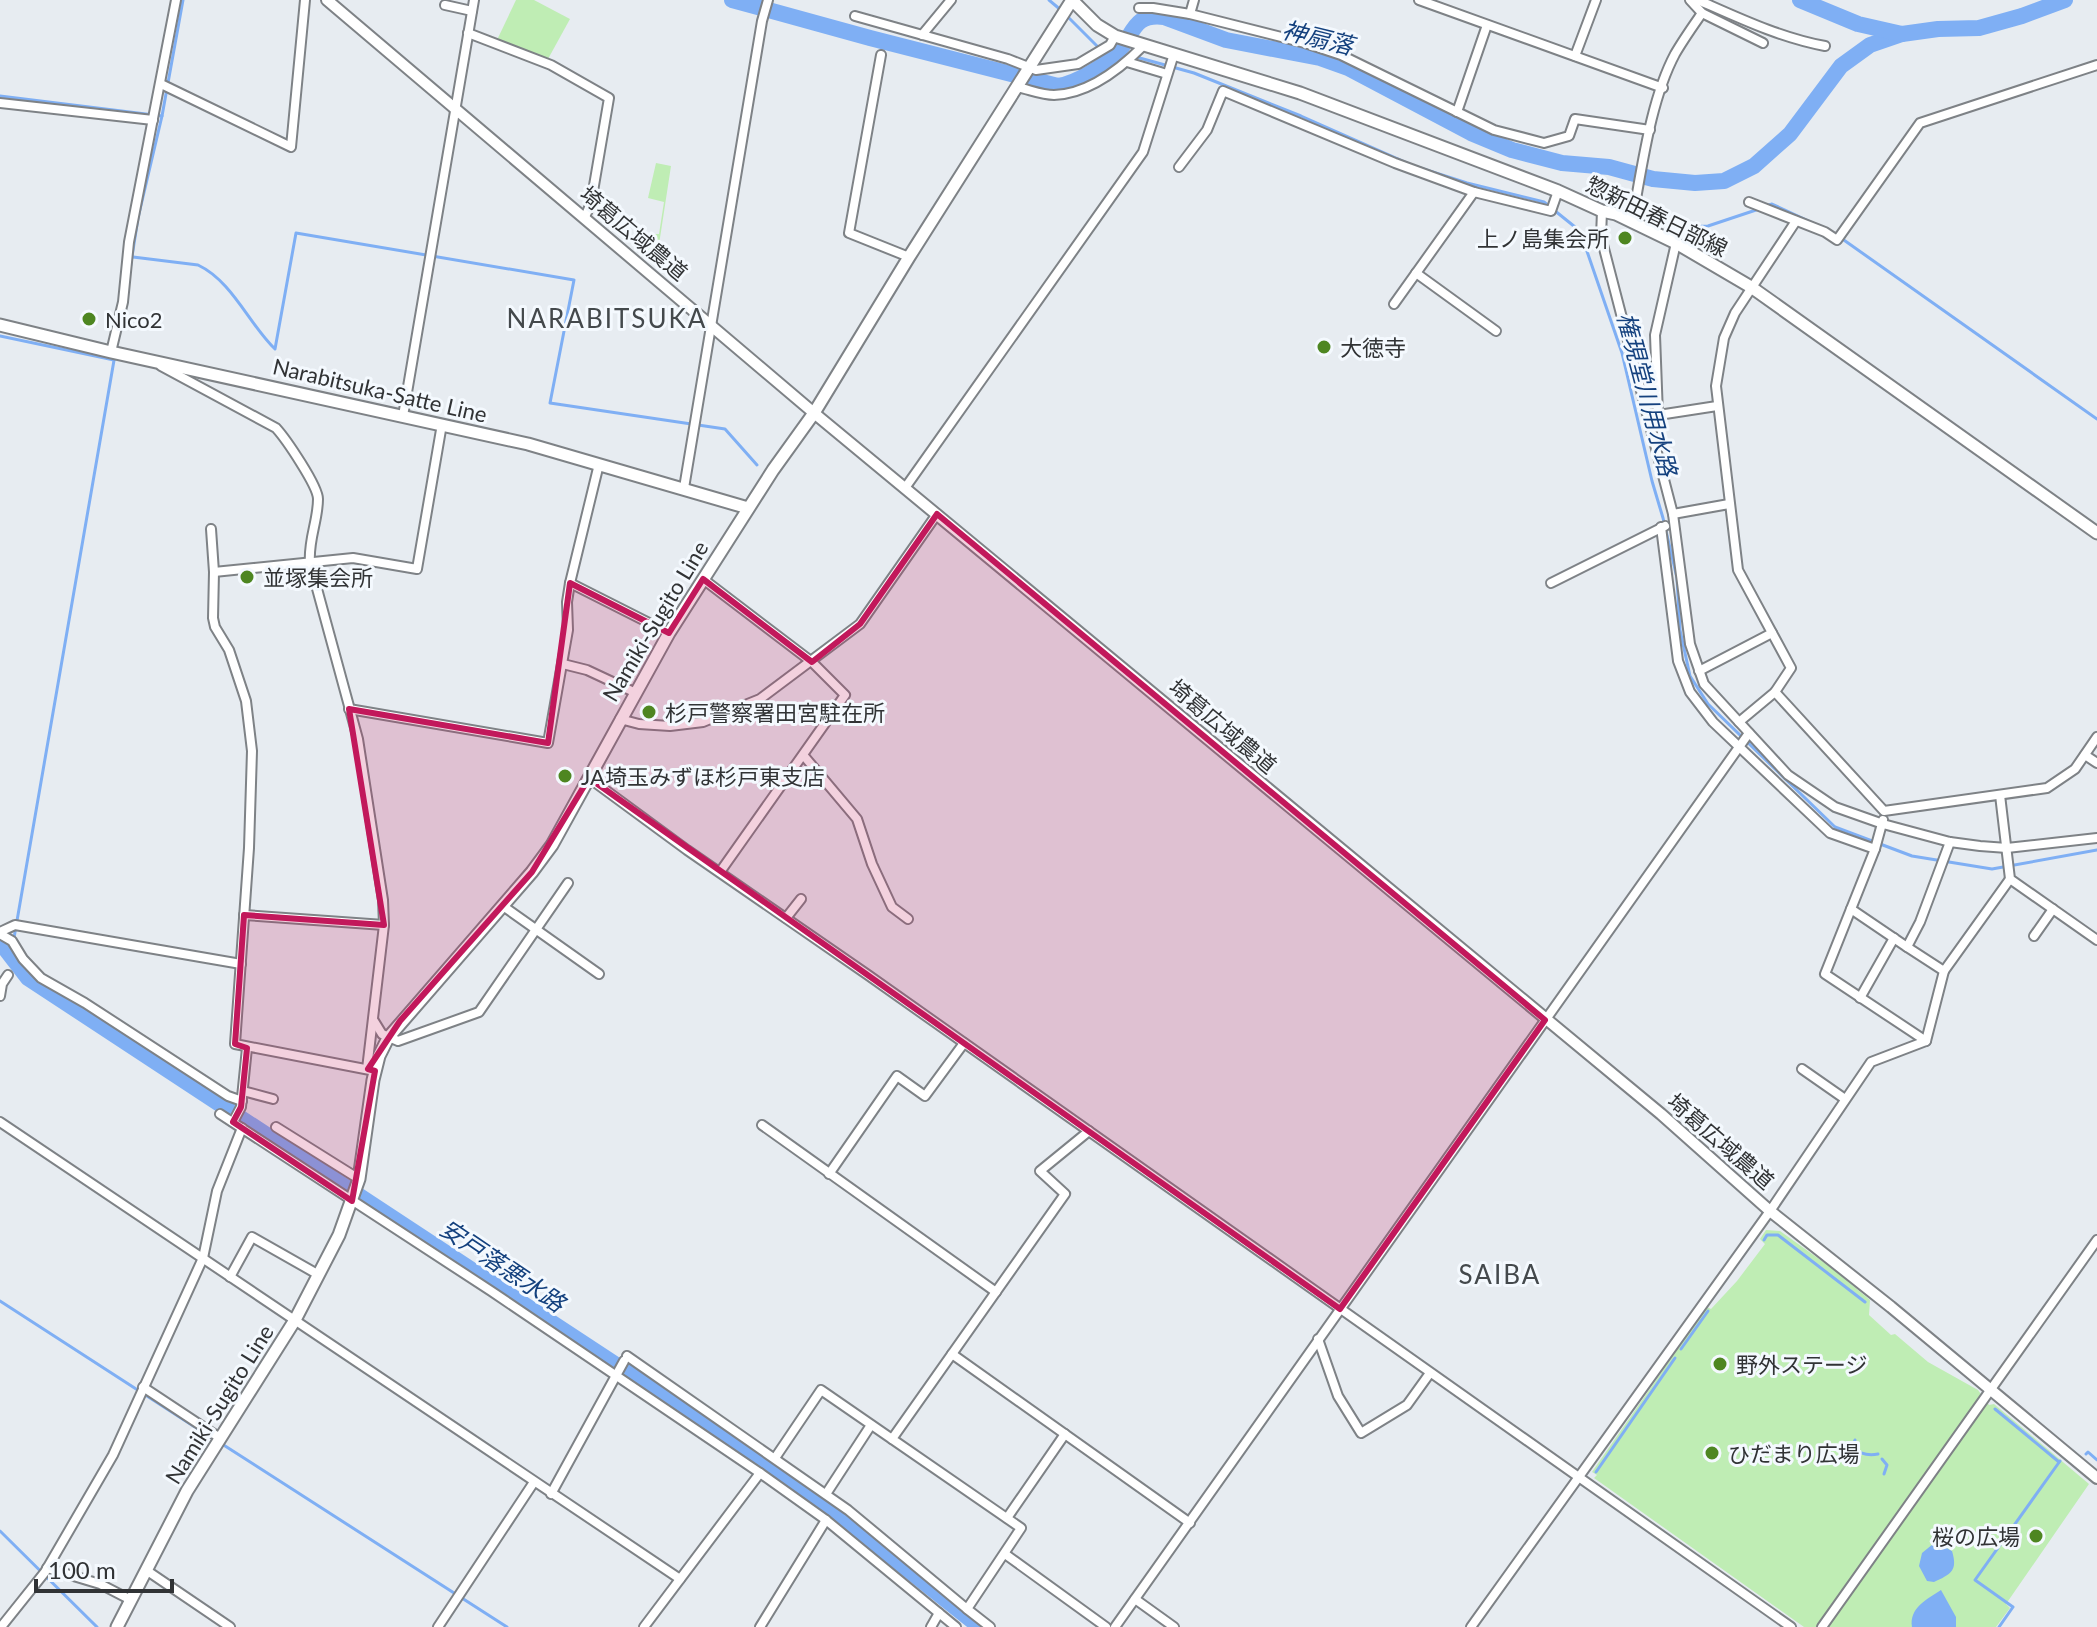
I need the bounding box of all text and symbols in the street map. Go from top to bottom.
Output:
water label: 神扇落 [1280,14,1360,61]
street label: 惣新田春日部線 [1582,170,1732,262]
street label: 埼葛広域農道 [575,180,693,286]
place label: 上ノ島集会所 [1477,225,1609,252]
marker: 上ノ島集会所 [1616,229,1634,247]
district label: NARABITSUKA [507,302,707,334]
place label: Nico2 [105,306,162,333]
water label: 権現堂川用水路 [1612,309,1684,481]
marker: Nico2 [80,310,98,328]
place label: 大徳寺 [1340,334,1406,361]
marker: 大徳寺 [1315,338,1333,356]
street label: Narabitsuka-Satte Line [270,352,490,428]
street label: Namiki-Sugito Line [596,536,714,706]
place label: 並塚集会所 [263,564,373,591]
marker: 並塚集会所 [238,568,256,586]
street label: 埼葛広域農道 [1164,673,1282,779]
place label: 杉戸警察署田宮駐在所 [665,699,885,726]
marker: 杉戸警察署田宮駐在所 [640,703,658,721]
place label: JA埼玉みずほ杉戸東支店 [581,763,825,790]
marker: JA埼玉みずほ杉戸東支店 [556,767,574,785]
street label: 埼葛広域農道 [1662,1088,1780,1194]
water label: 安戸落悪水路 [435,1213,572,1318]
district label: SAIBA [1459,1258,1541,1290]
street label: Namiki-Sugito Line [159,1319,279,1489]
place label: 野外ステージ [1736,1351,1868,1378]
marker: 野外ステージ [1711,1355,1729,1373]
place label: ひだまり広場 [1728,1440,1860,1467]
marker: ひだまり広場 [1703,1444,1721,1462]
place label: 桜の広場 [1932,1523,2020,1550]
marker: 桜の広場 [2027,1527,2045,1545]
scale bar [36,1543,172,1593]
text: 100 m [48,1555,116,1584]

